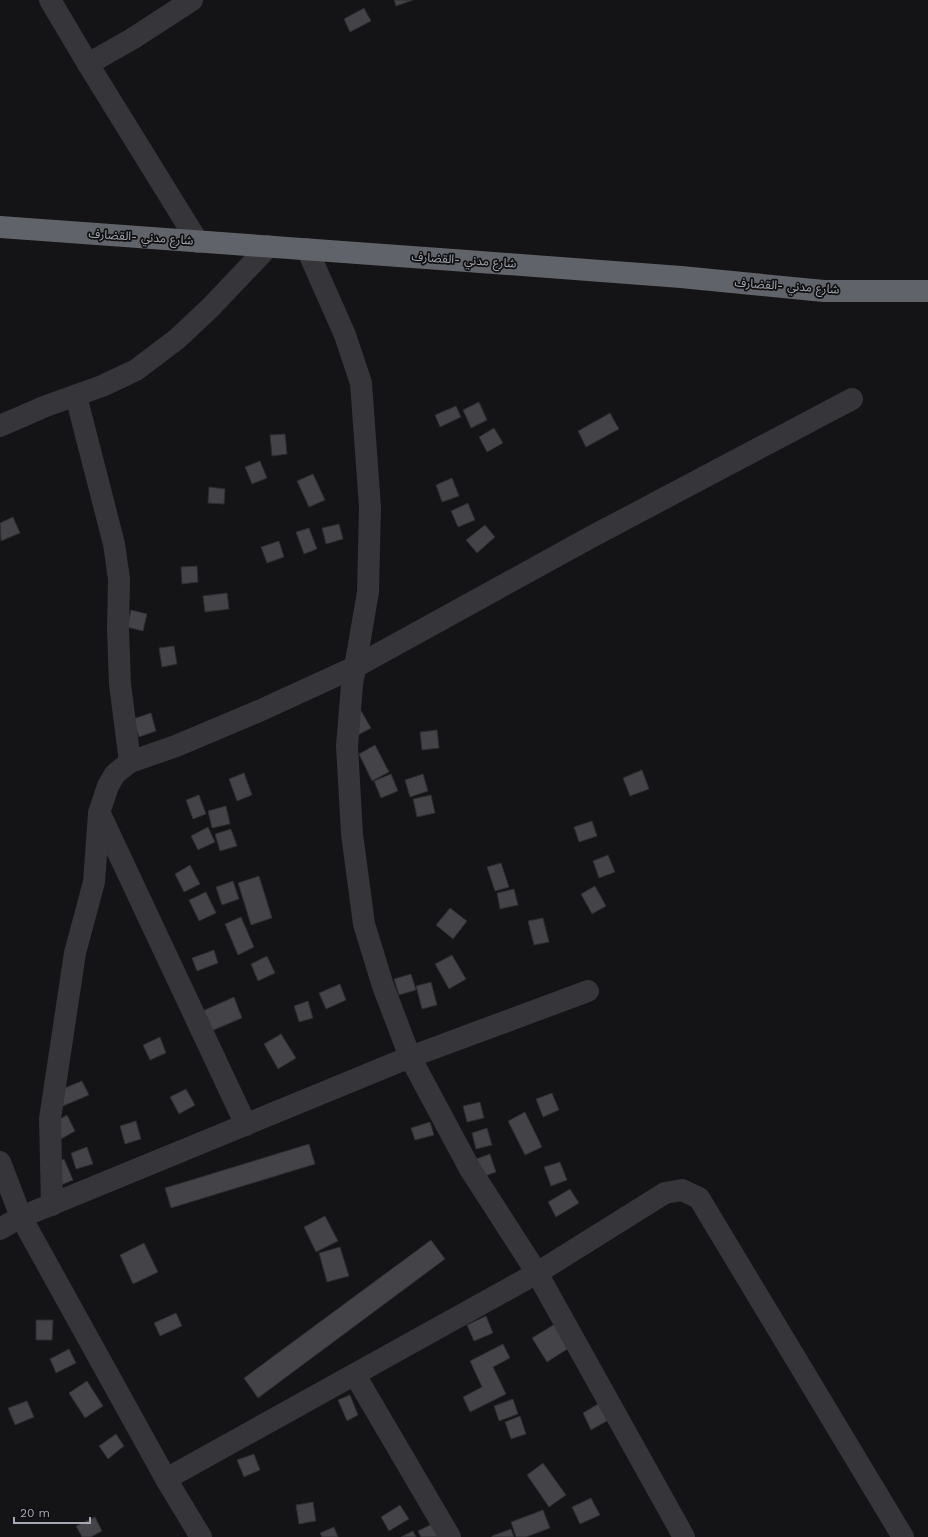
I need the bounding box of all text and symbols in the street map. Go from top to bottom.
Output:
street label: شارع مدني -القضارف [88,226,194,250]
street label: شارع مدني -القضارف [411,249,517,273]
street label: شارع مدني -القضارف [734,275,840,299]
scale bar [14,1499,90,1525]
text: 20 m [20,1506,50,1520]

